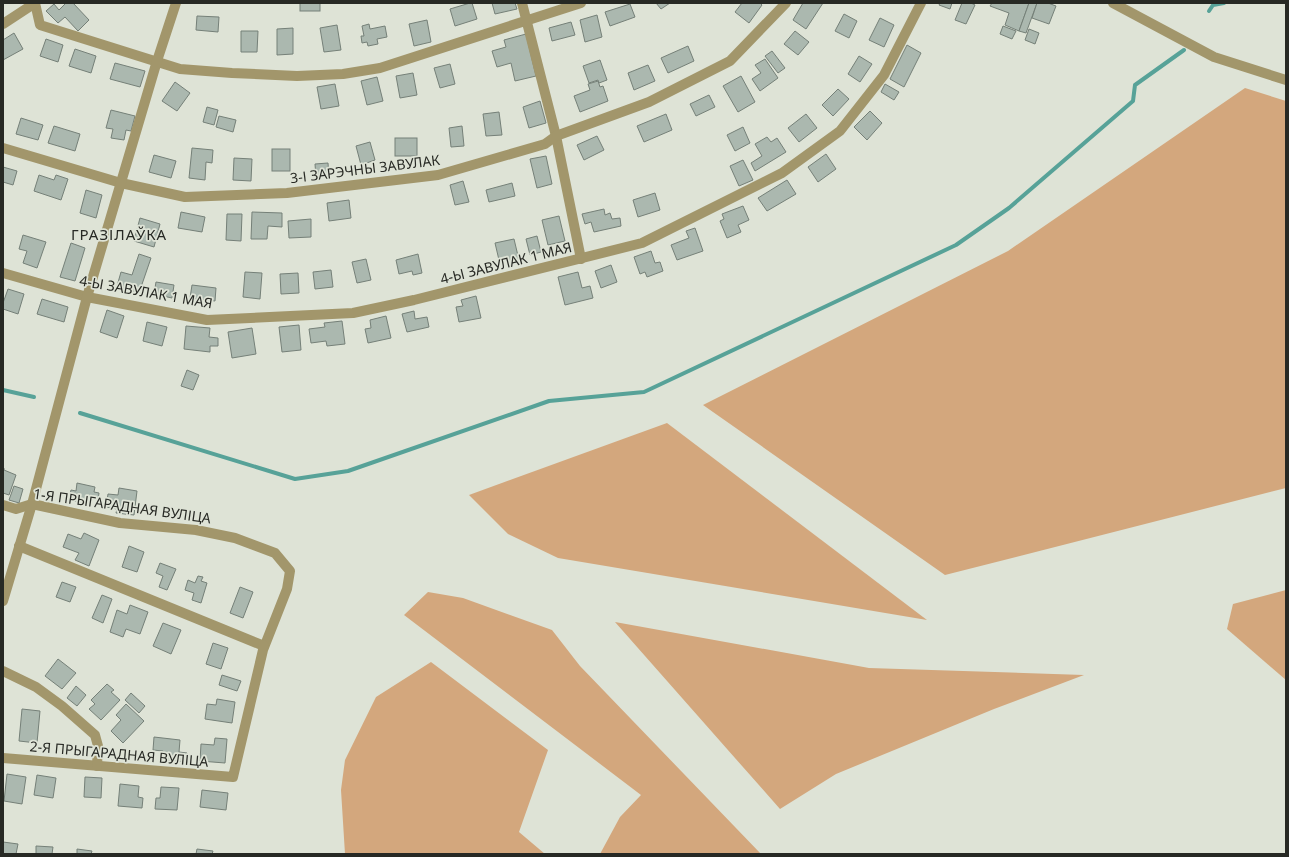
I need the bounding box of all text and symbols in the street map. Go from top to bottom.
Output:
street label: 3-І ЗАРЭЧНЫ ЗАВУЛАК [289,150,441,187]
district label: ГРАЗІЛАЎКА [71,224,167,244]
street label: 4-Ы ЗАВУЛАК 1 МАЯ [438,237,574,288]
street label: 4-Ы ЗАВУЛАК 1 МАЯ [78,270,214,313]
street label: 1-Я ПРЫГАРАДНАЯ ВУЛІЦА [32,484,212,527]
street label: 2-Я ПРЫГАРАДНАЯ ВУЛІЦА [29,736,209,771]

